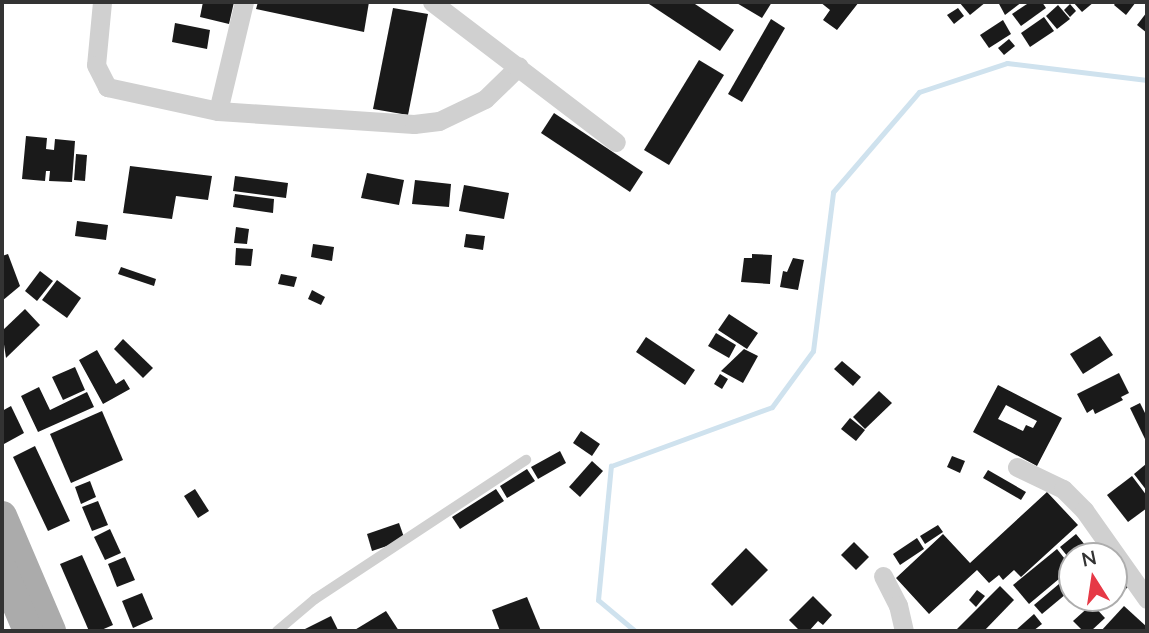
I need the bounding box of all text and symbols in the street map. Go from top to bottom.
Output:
north arrow [1058,542,1128,612]
text: N [1079,545,1098,571]

